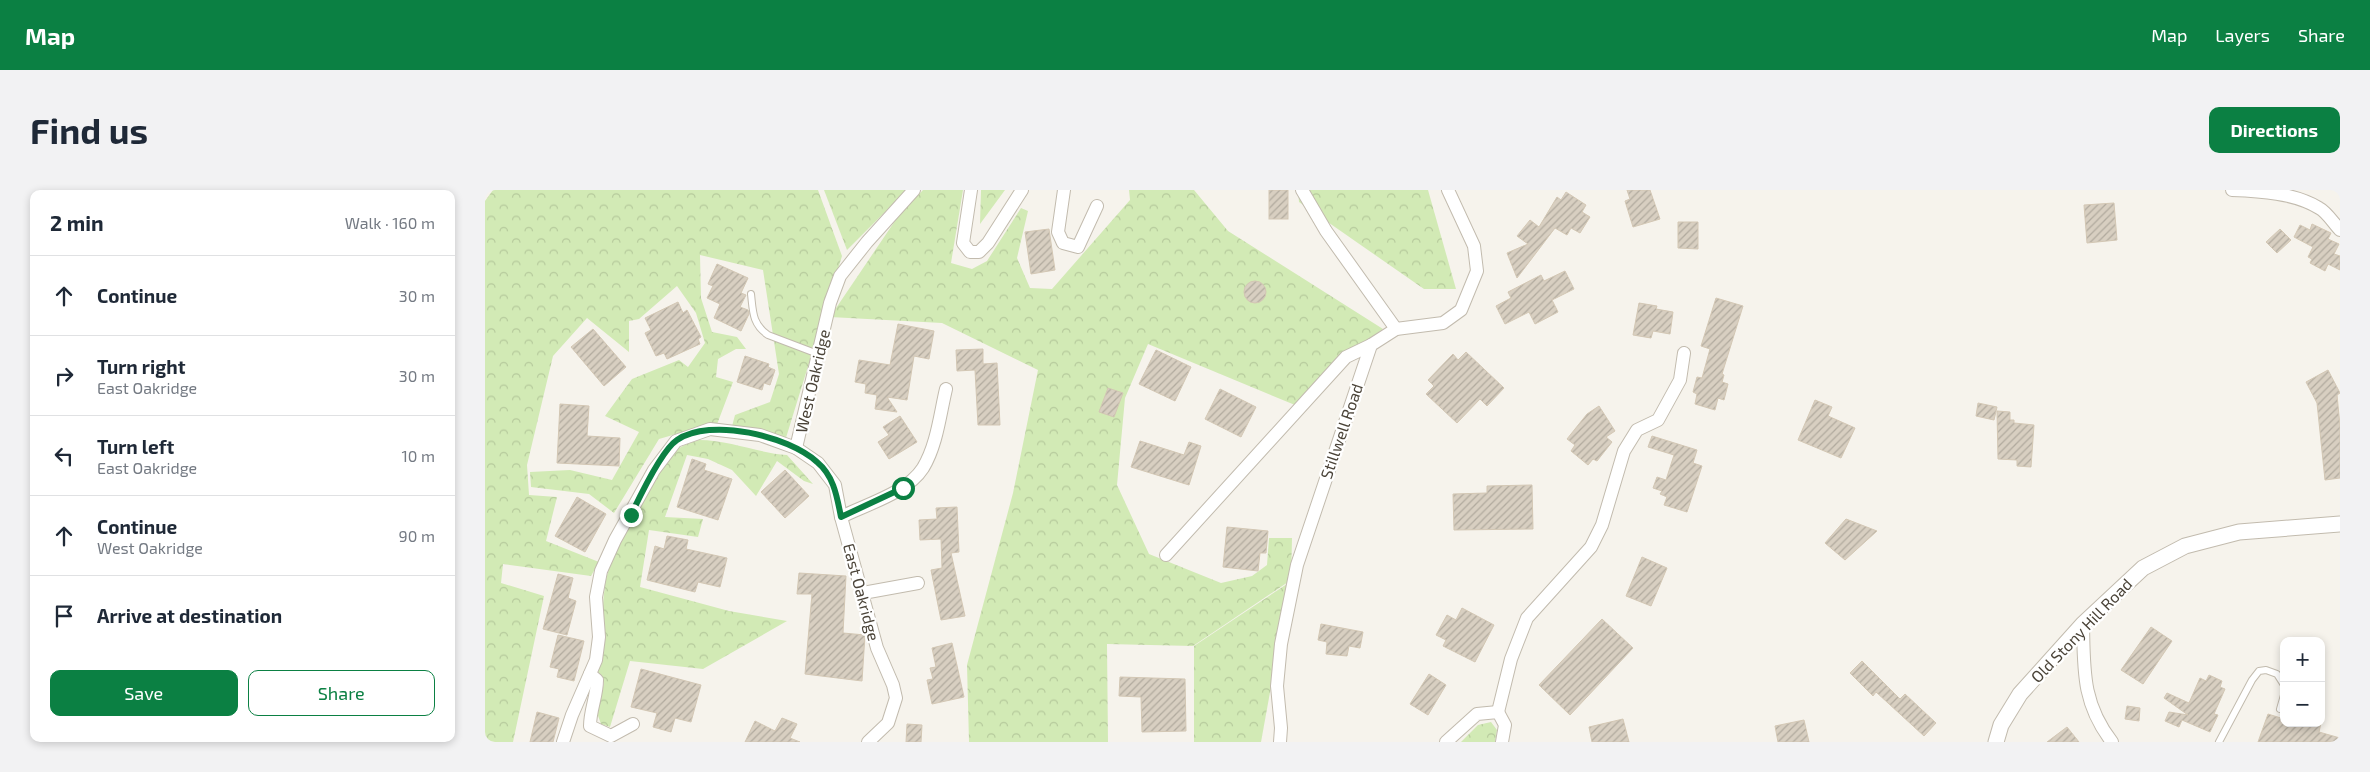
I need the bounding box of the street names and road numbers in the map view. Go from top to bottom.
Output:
street label: West Oakridge [791,327,833,435]
street label: Stillwell Road [1316,381,1366,481]
street label: East Oakridge [840,541,884,643]
street label: Old Stony Hill Road [2026,574,2136,686]

